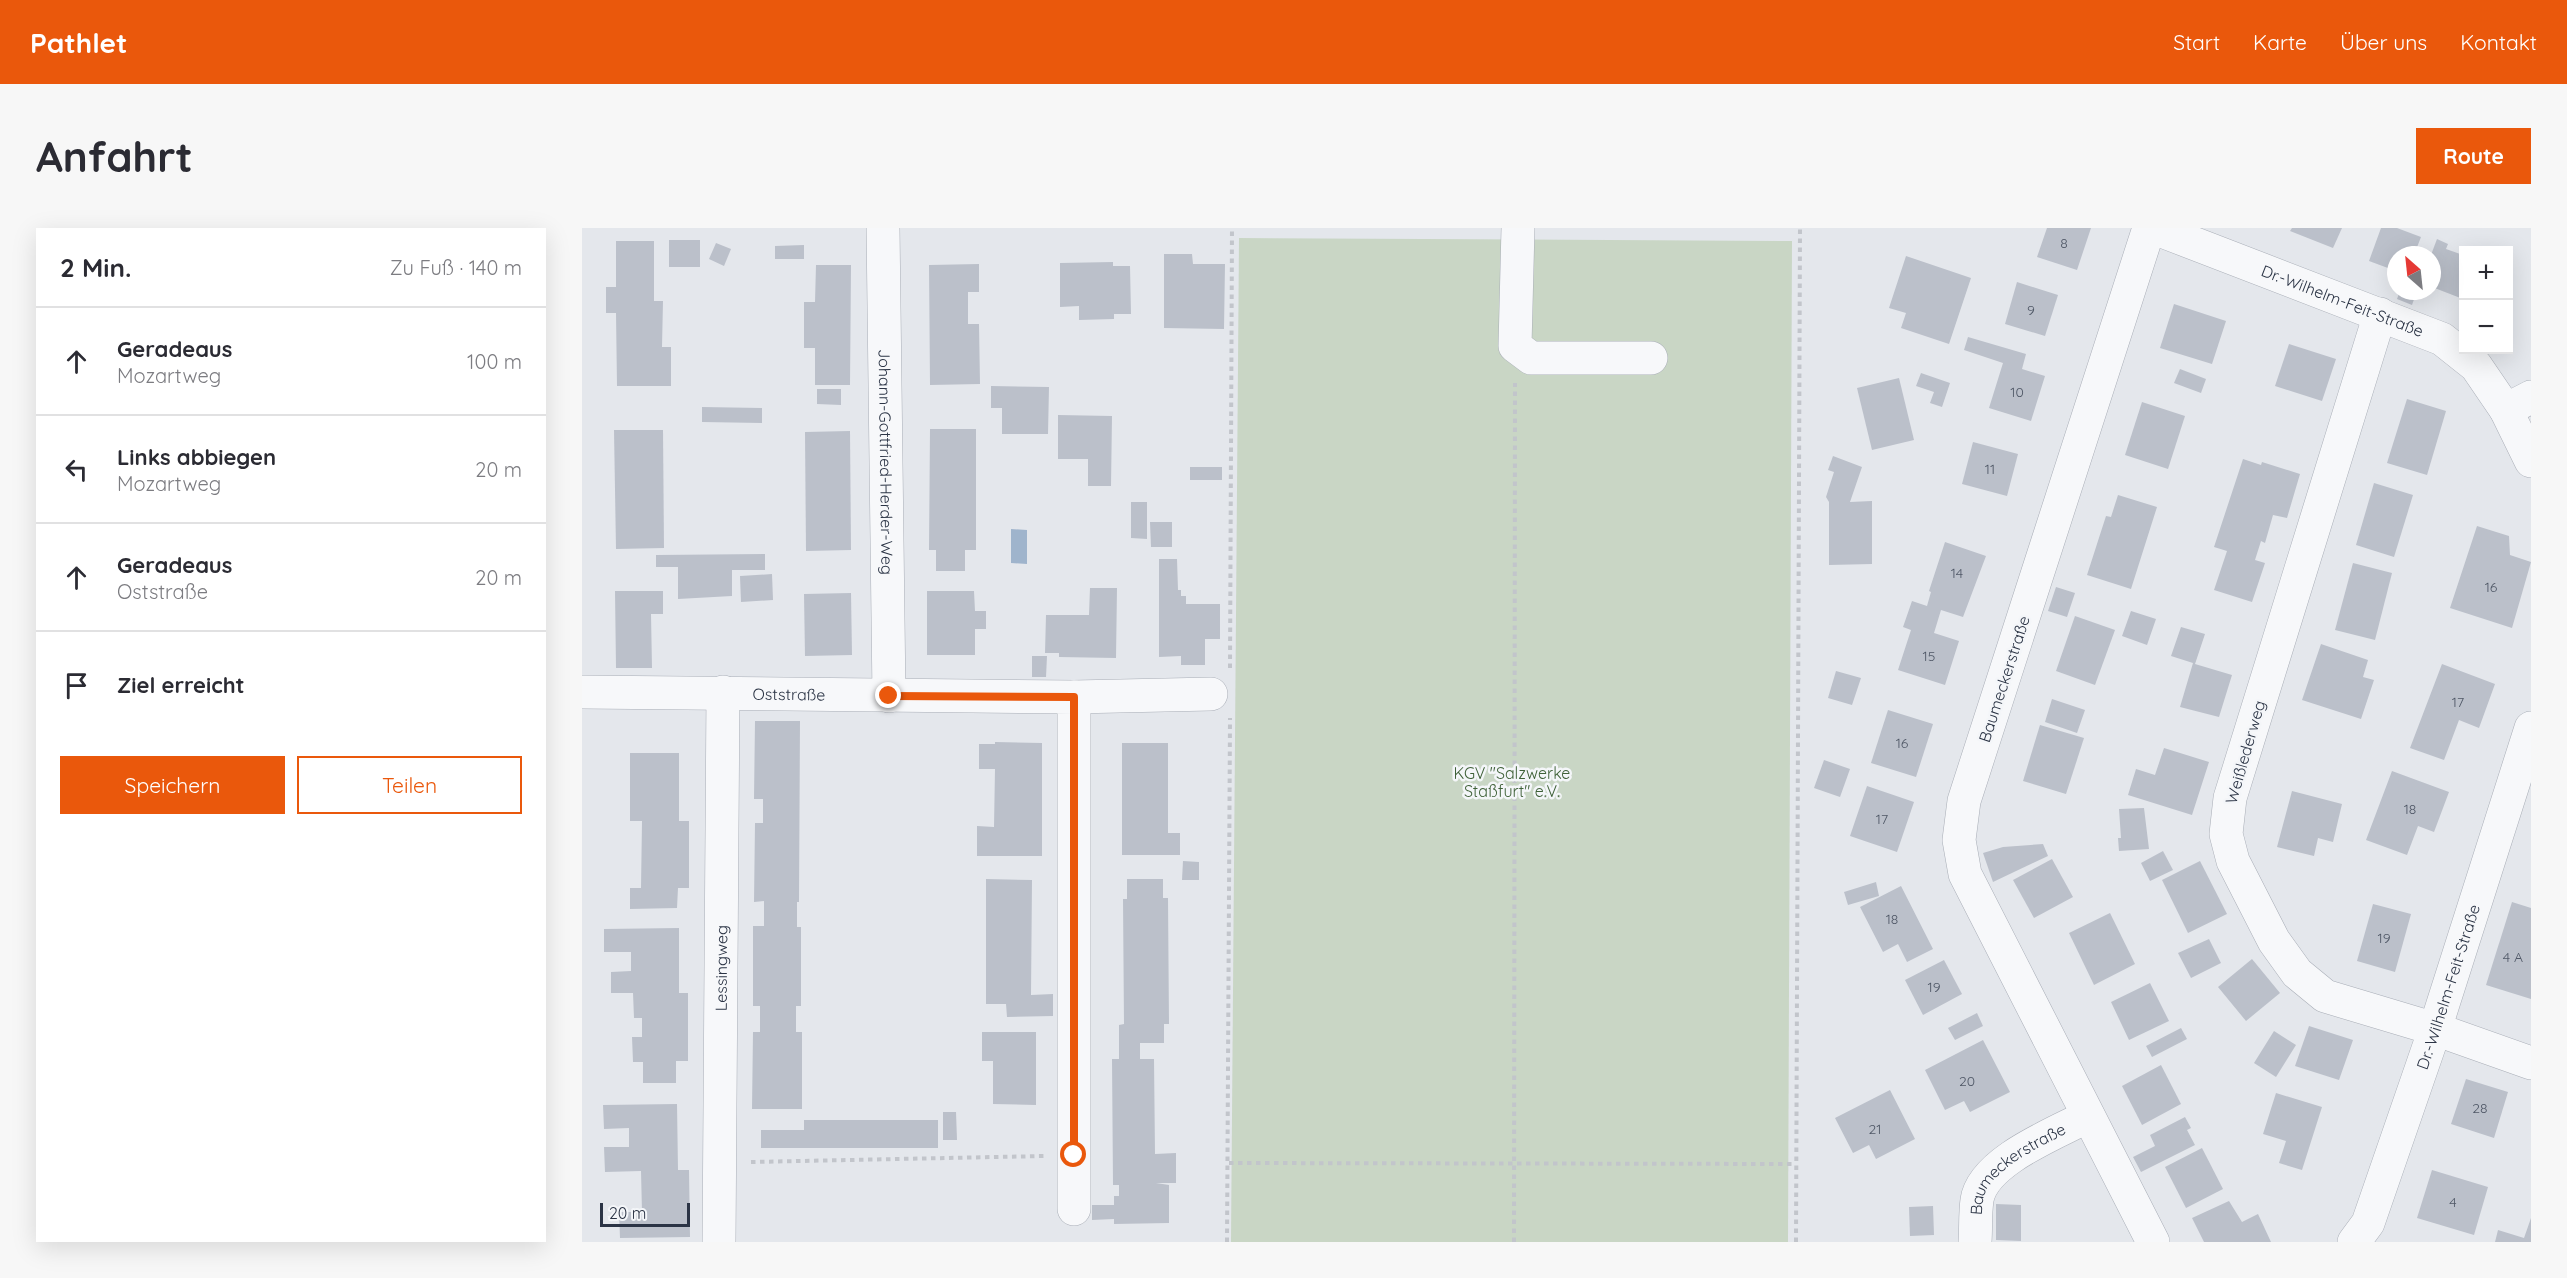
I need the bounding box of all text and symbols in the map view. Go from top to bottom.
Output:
text: Pathlet [30,25,127,60]
text: Start [2173,29,2220,55]
text: Karte [2253,29,2307,55]
text: Über uns [2340,29,2427,55]
text: Kontakt [2460,29,2537,55]
button: Route [2416,128,2531,184]
text: Anfahrt [36,130,193,183]
house number: 8 [2060,234,2068,252]
north arrow [2387,246,2441,300]
map controls [2459,246,2513,354]
button: + [2459,246,2513,300]
text: 2 Min. [60,251,131,284]
text: Zu Fuß · 140 m [390,255,522,280]
street label: Dr.-Wilhelm-Feit-Straße [2259,260,2426,341]
button: − [2459,300,2513,354]
house number: 9 [2027,301,2035,319]
text: Geradeaus [117,335,232,363]
icon: ahead [60,345,93,378]
text: 100 m [467,349,522,374]
street label: Johann-Gottfried-Herder-Weg [875,349,897,575]
text: Mozartweg [117,363,221,388]
house number: 10 [2010,383,2024,401]
text: Links abbiegen [117,443,276,471]
icon: left [60,453,93,486]
text: 20 m [475,457,522,482]
house number: 11 [1985,460,1995,478]
text: Mozartweg [117,471,221,496]
text: Geradeaus [117,551,232,579]
icon: ahead [60,561,93,594]
house number: 14 [1951,564,1963,582]
text: 20 m [475,565,522,590]
house number: 16 [2485,578,2498,596]
text: Oststraße [117,579,208,604]
street label: Baumeckerstraße [1974,613,2034,745]
house number: 15 [1923,647,1935,665]
icon: arrive [60,669,93,702]
text: Ziel erreicht [117,671,245,699]
route end [875,682,901,708]
street label: Oststraße [752,684,826,704]
house number: 17 [2452,693,2464,711]
street label: Weißlederweg [2221,698,2269,806]
house number: 16 [1896,734,1909,752]
button: Speichern [60,756,285,814]
button: Teilen [297,756,522,814]
park label: KGV "Salzwerke Staßfurt" e.V. [1454,763,1570,801]
house number: 18 [2404,800,2416,818]
house number: 17 [1876,810,1888,828]
street label: Dr.-Wilhelm-Feit-Straße [2412,902,2484,1072]
house number: 18 [1886,910,1898,928]
street label: Lessingweg [711,925,731,1011]
house number: 19 [2378,929,2391,947]
house number: 4 A [2503,948,2523,966]
house number: 19 [1928,978,1941,996]
house number: 20 [1959,1072,1975,1090]
house number: 28 [2472,1099,2488,1117]
street label: Baumeckerstraße [1966,1119,2069,1216]
house number: 21 [1869,1120,1881,1138]
route start [1060,1141,1086,1167]
house number: 4 [2449,1193,2457,1211]
scale bar [600,1200,690,1228]
text: 20 m [609,1203,646,1223]

